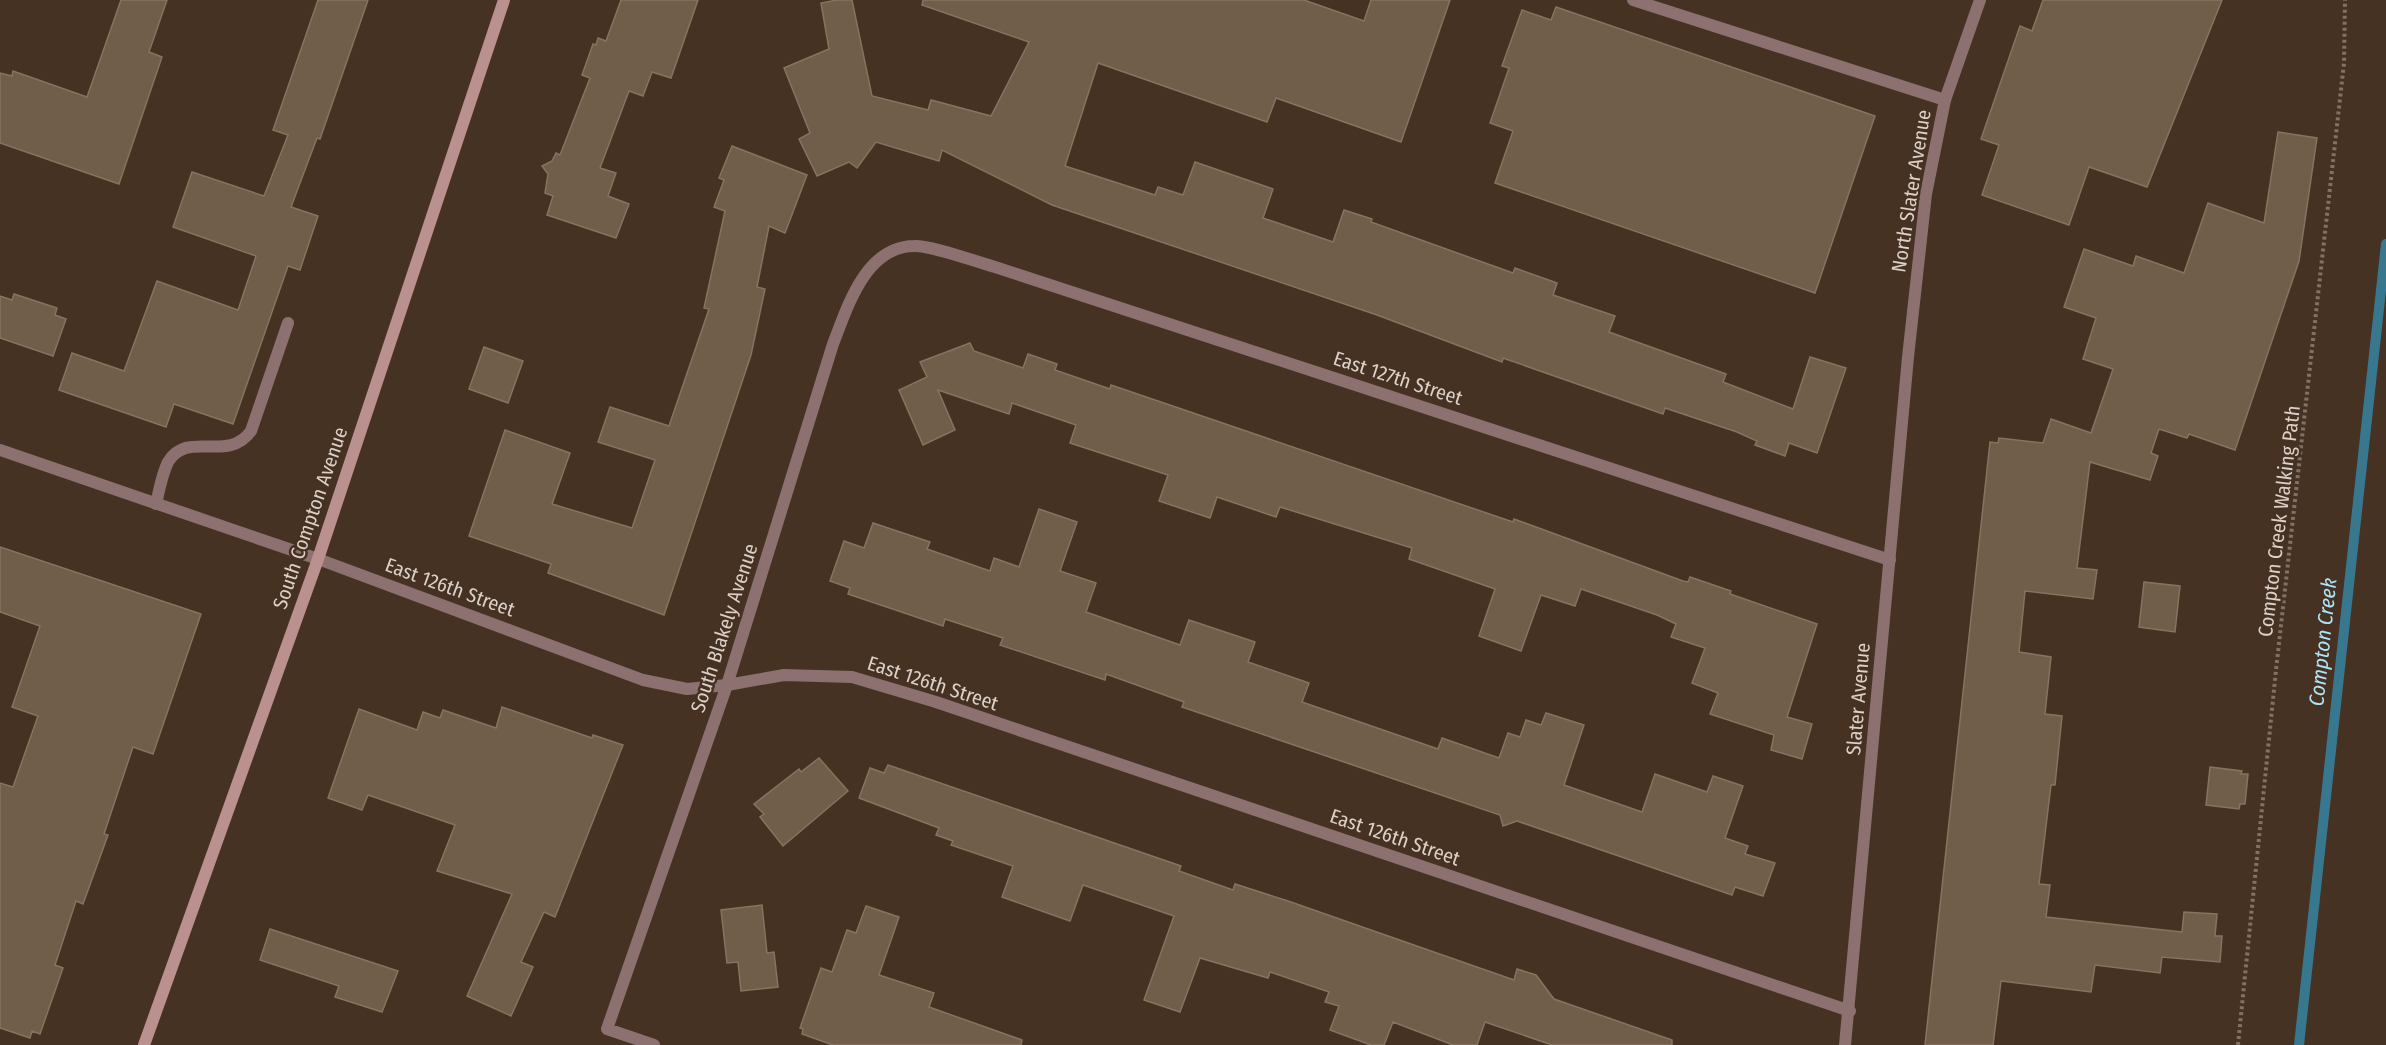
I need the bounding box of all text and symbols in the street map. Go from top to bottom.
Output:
street label: North Slater Avenue [1886,108,1936,274]
street label: East 127th Street [1331,346,1466,410]
street label: Compton Creek Walking Path [2253,404,2305,638]
street label: South Compton Avenue [268,424,352,612]
street label: South Blakely Avenue [685,540,763,716]
street label: East 126th Street [382,552,518,622]
water label: Compton Creek [2303,577,2343,707]
street label: Slater Avenue [1841,642,1875,756]
street label: East 126th Street [865,651,1002,716]
street label: East 126th Street [1327,803,1464,871]

